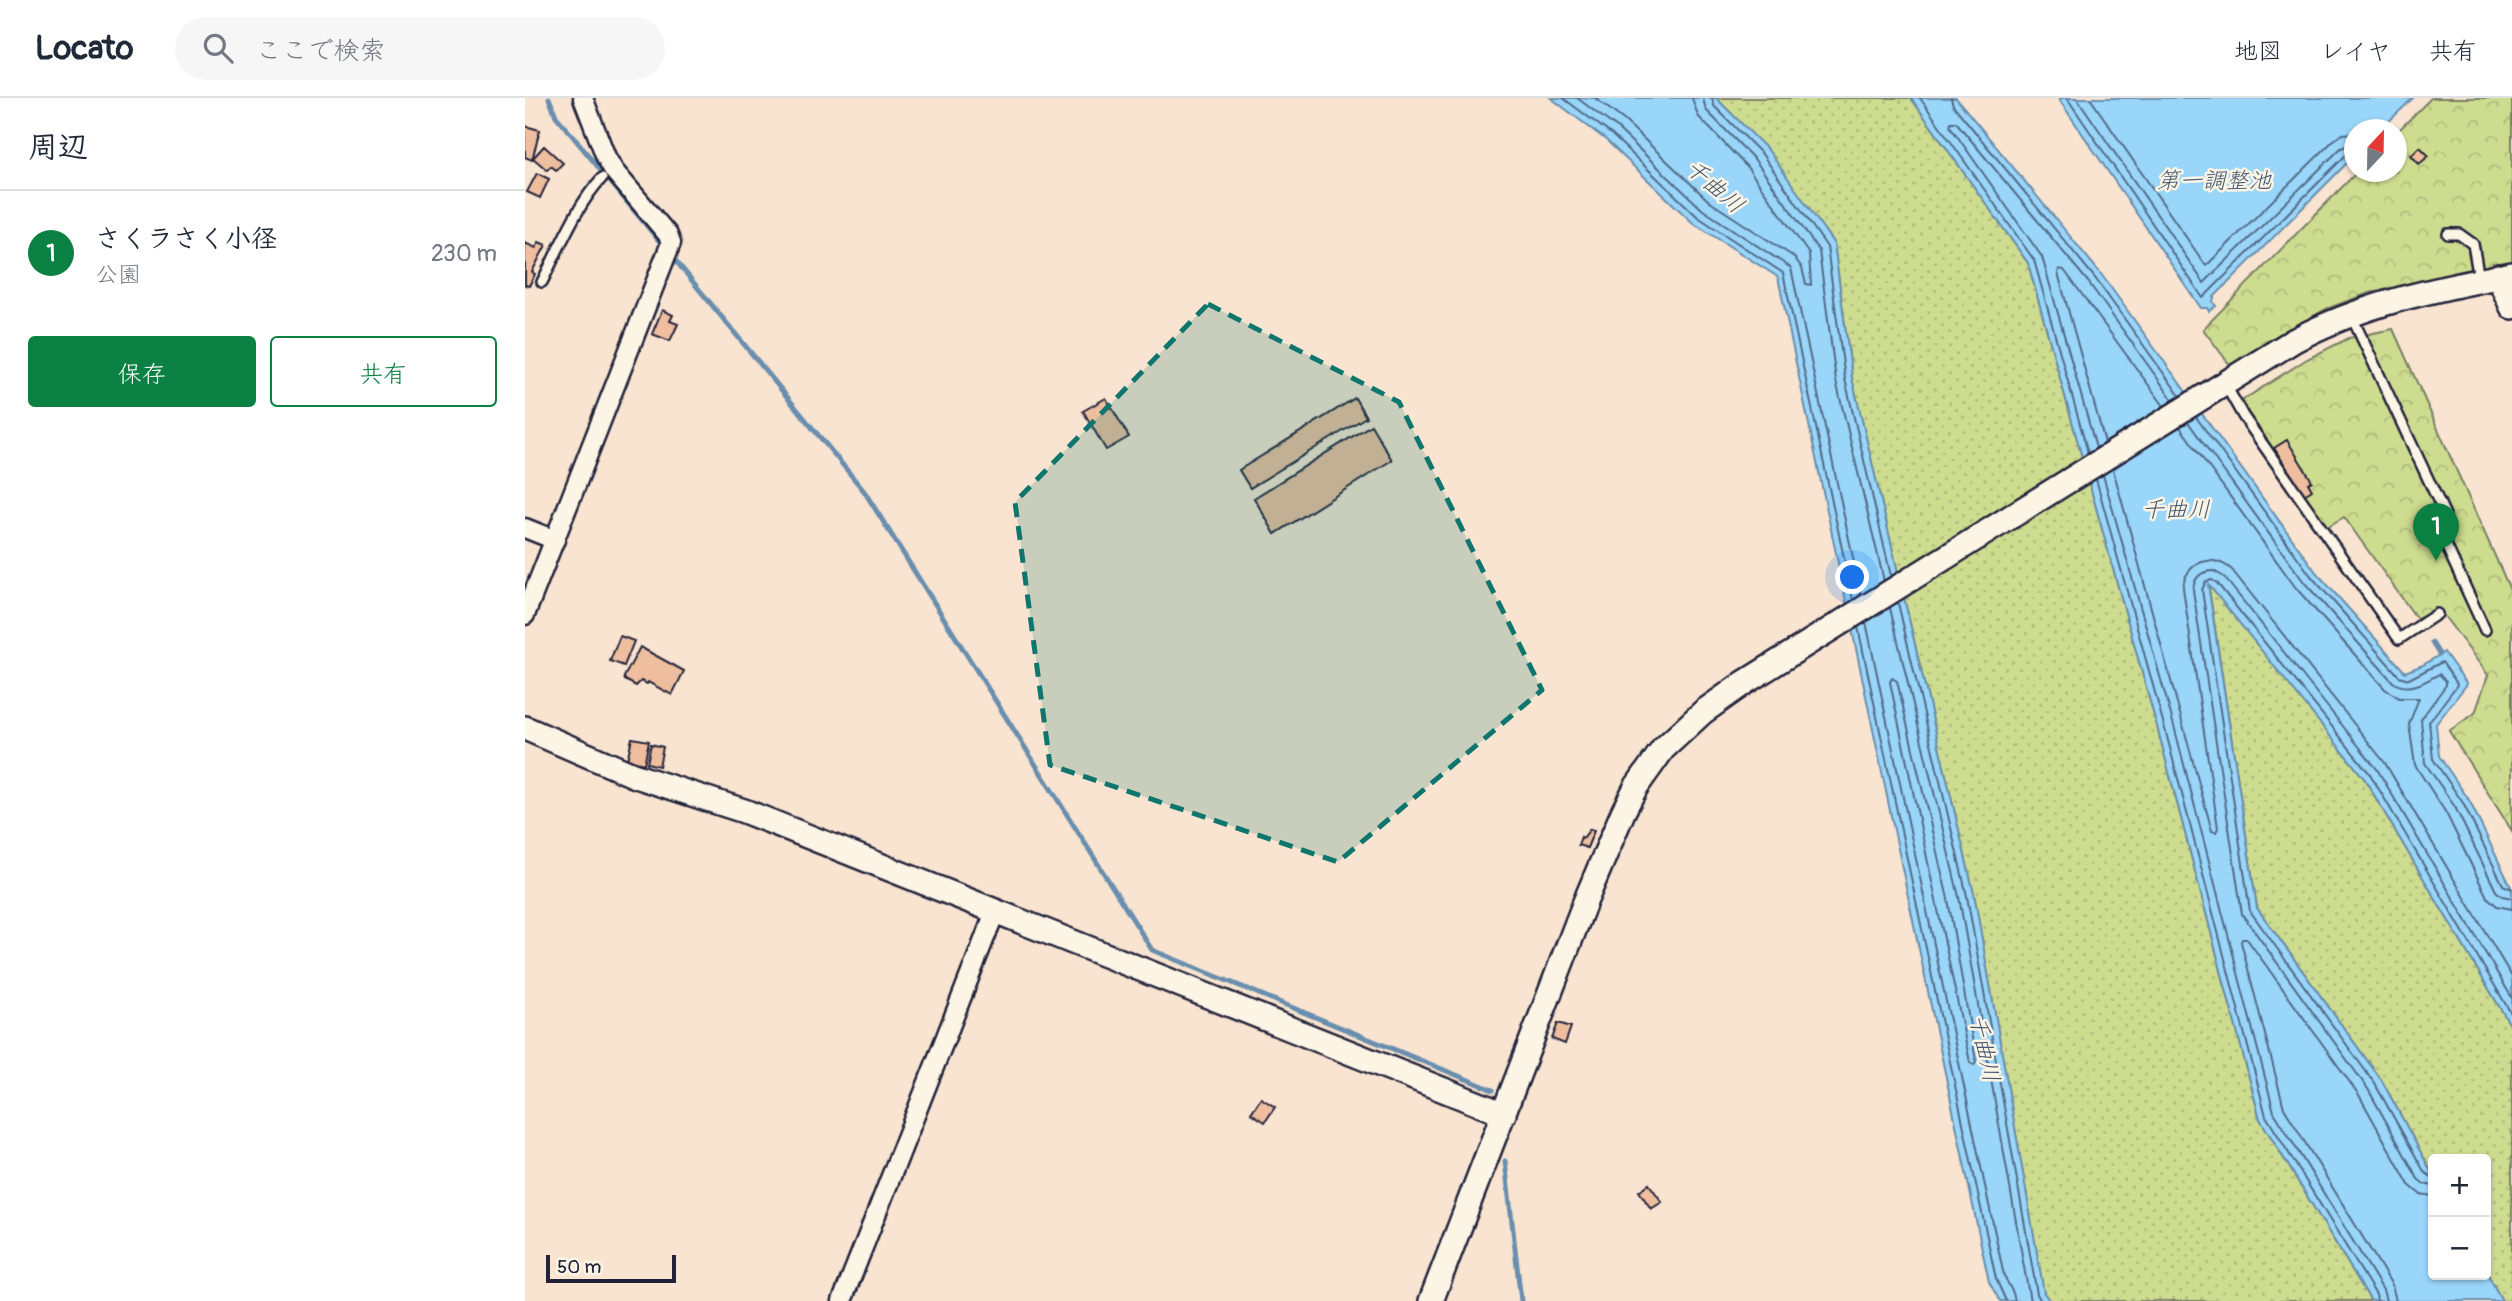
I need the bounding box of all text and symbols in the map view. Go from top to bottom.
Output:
search box [175,17,665,80]
text: Locato [35,28,133,69]
icon: search [199,29,237,67]
text: ここで検索 [255,35,386,67]
text: 地図 [2234,37,2282,66]
text: レイヤ [2320,37,2391,66]
text: 共有 [2429,37,2477,66]
north arrow [2344,119,2407,182]
text: 周辺 [28,129,88,166]
water label: 千曲川 [1679,153,1750,220]
water label: 第一調整池 [2157,166,2273,195]
text: さくラさく小径 [95,223,277,255]
text: 1 [47,239,56,268]
text: 230 m [431,239,497,268]
text: 公園 [95,260,141,289]
button: 保存 [28,336,256,407]
button: 共有 [270,336,497,407]
water label: 千曲川 [2142,495,2211,524]
pin: 1 [2413,503,2459,561]
your location [1835,560,1869,594]
water label: 千曲川 [1963,1011,2006,1085]
map controls [2428,1154,2491,1280]
button: + [2428,1154,2491,1217]
button: − [2428,1217,2491,1280]
scale bar [546,1252,675,1284]
text: 50 m [557,1255,601,1279]

